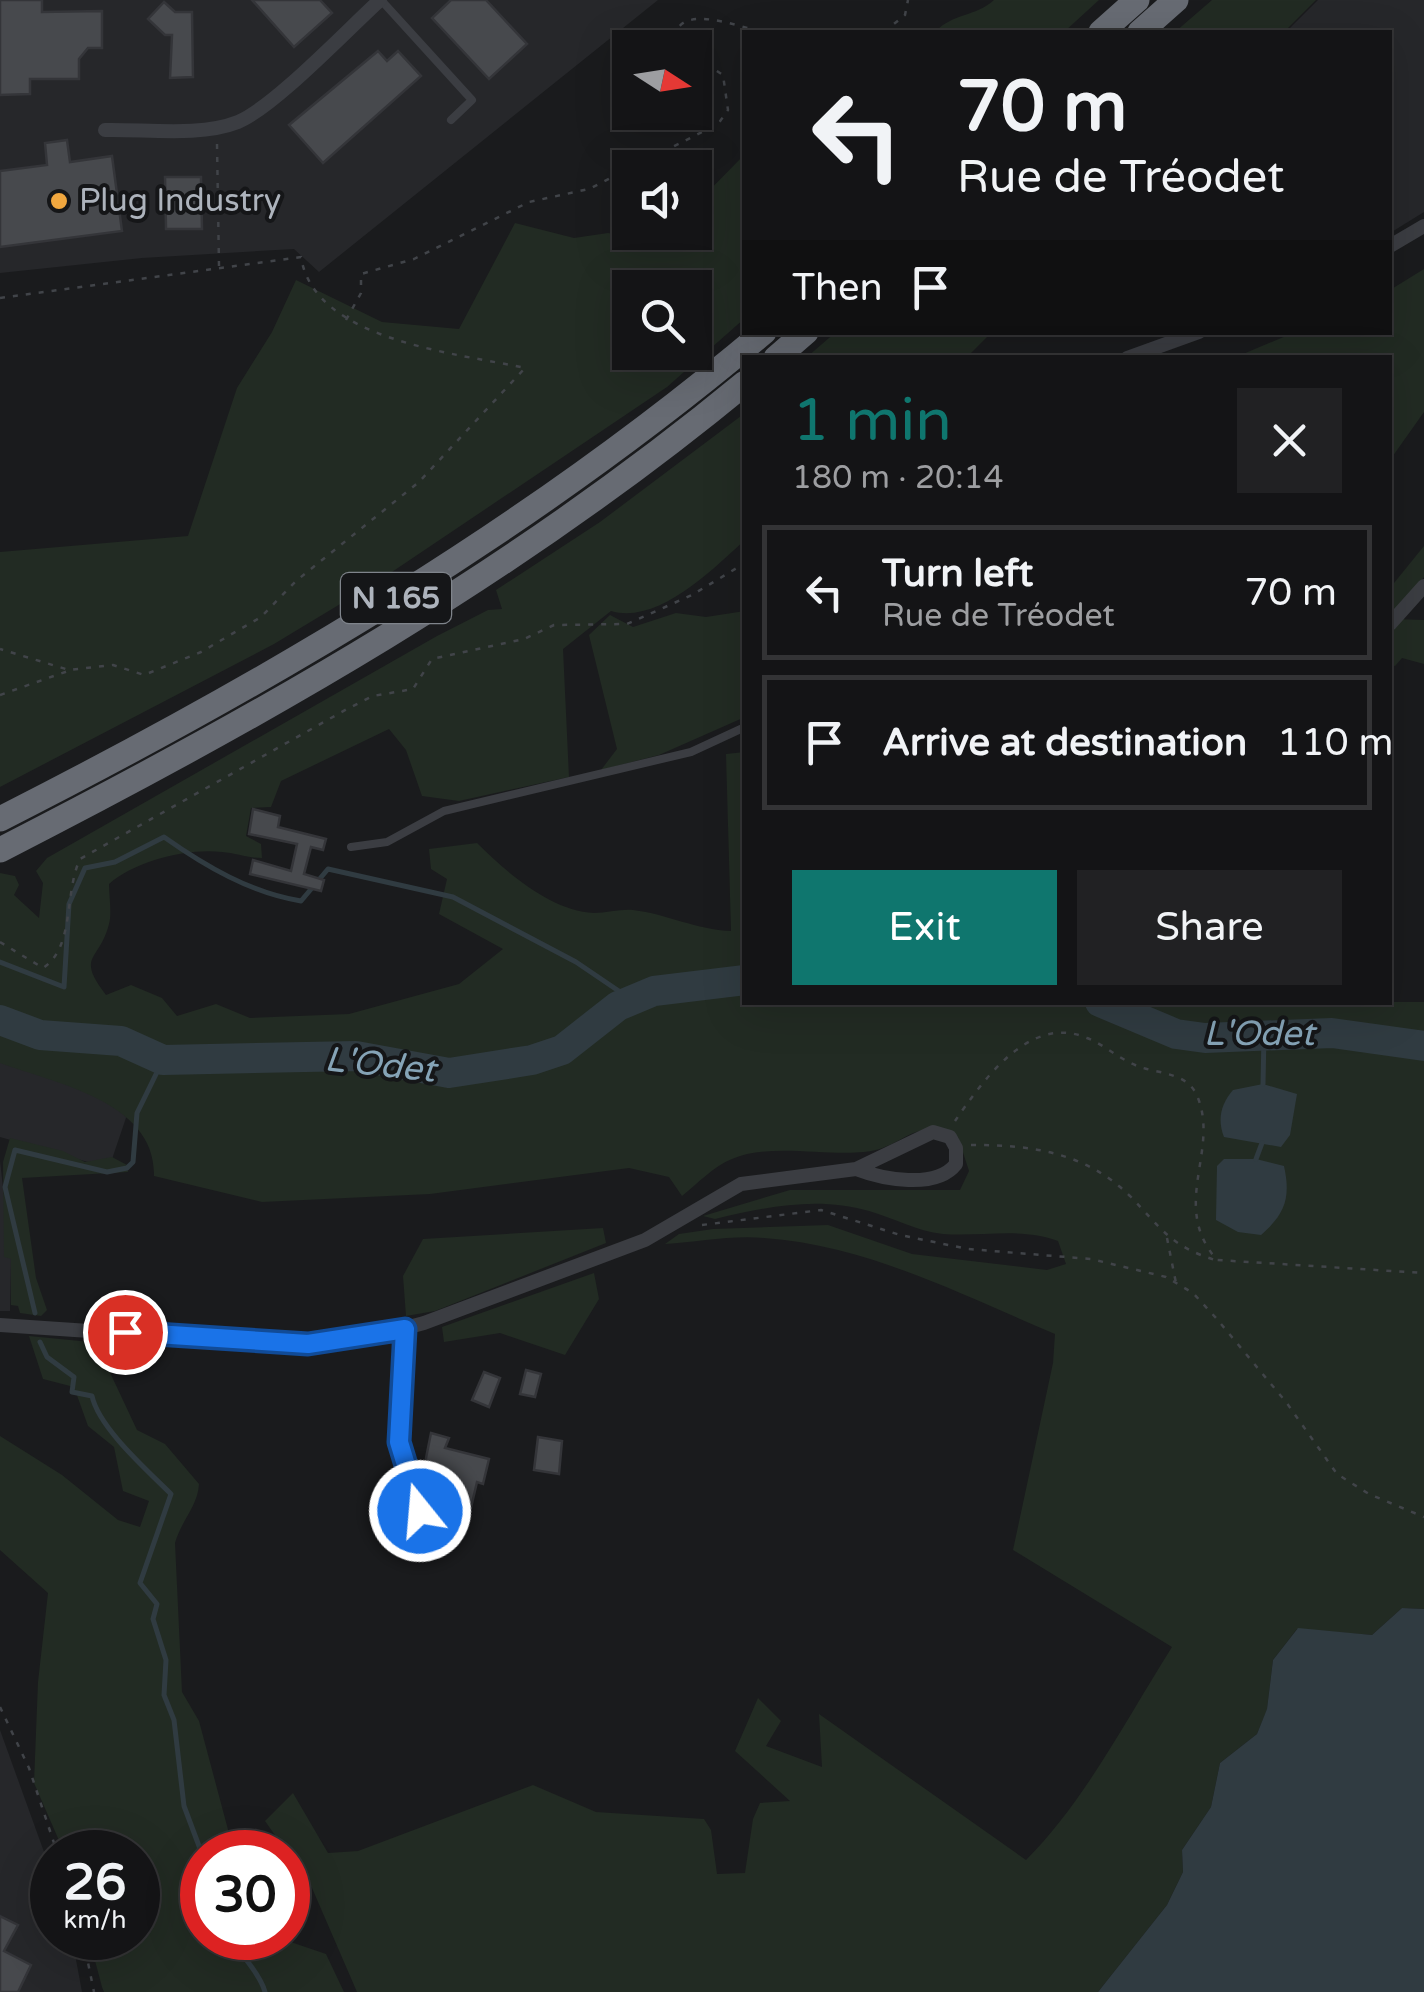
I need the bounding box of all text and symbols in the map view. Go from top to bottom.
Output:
north arrow [612,30,712,130]
map controls [612,30,712,370]
text: 70 m [957,66,1127,150]
icon: left [792,70,922,200]
button: sound [612,150,712,250]
text: Rue de Tréodet [957,151,1284,205]
place label: Plug Industry [79,182,281,220]
marker: Plug Industry [48,190,70,212]
icon: arrive [903,260,958,315]
text: Then [792,265,883,311]
button: search [612,270,712,370]
text: 1 min [792,385,952,457]
button: close [1237,388,1342,493]
text: 180 m · 20:14 [792,459,1004,497]
text: Turn left [882,551,1033,597]
icon: left [797,565,852,620]
text: 70 m [1245,570,1337,616]
road number: N 165 [341,573,451,623]
text: Rue de Tréodet [882,597,1115,635]
icon: arrive [797,715,852,770]
text: Arrive at destination [882,720,1247,766]
text: 110 m [1277,720,1393,766]
button: Exit [792,870,1057,985]
button: Share [1077,870,1342,985]
water label: L'Odet [1204,1013,1318,1055]
water label: L'Odet [323,1038,441,1092]
pin [83,1290,168,1375]
icon: arrive [98,1305,153,1360]
position arrow [368,1459,472,1563]
speed limit sign: 30 [180,1830,310,1960]
text: 26 [64,1853,126,1913]
text: km/h [64,1905,126,1935]

